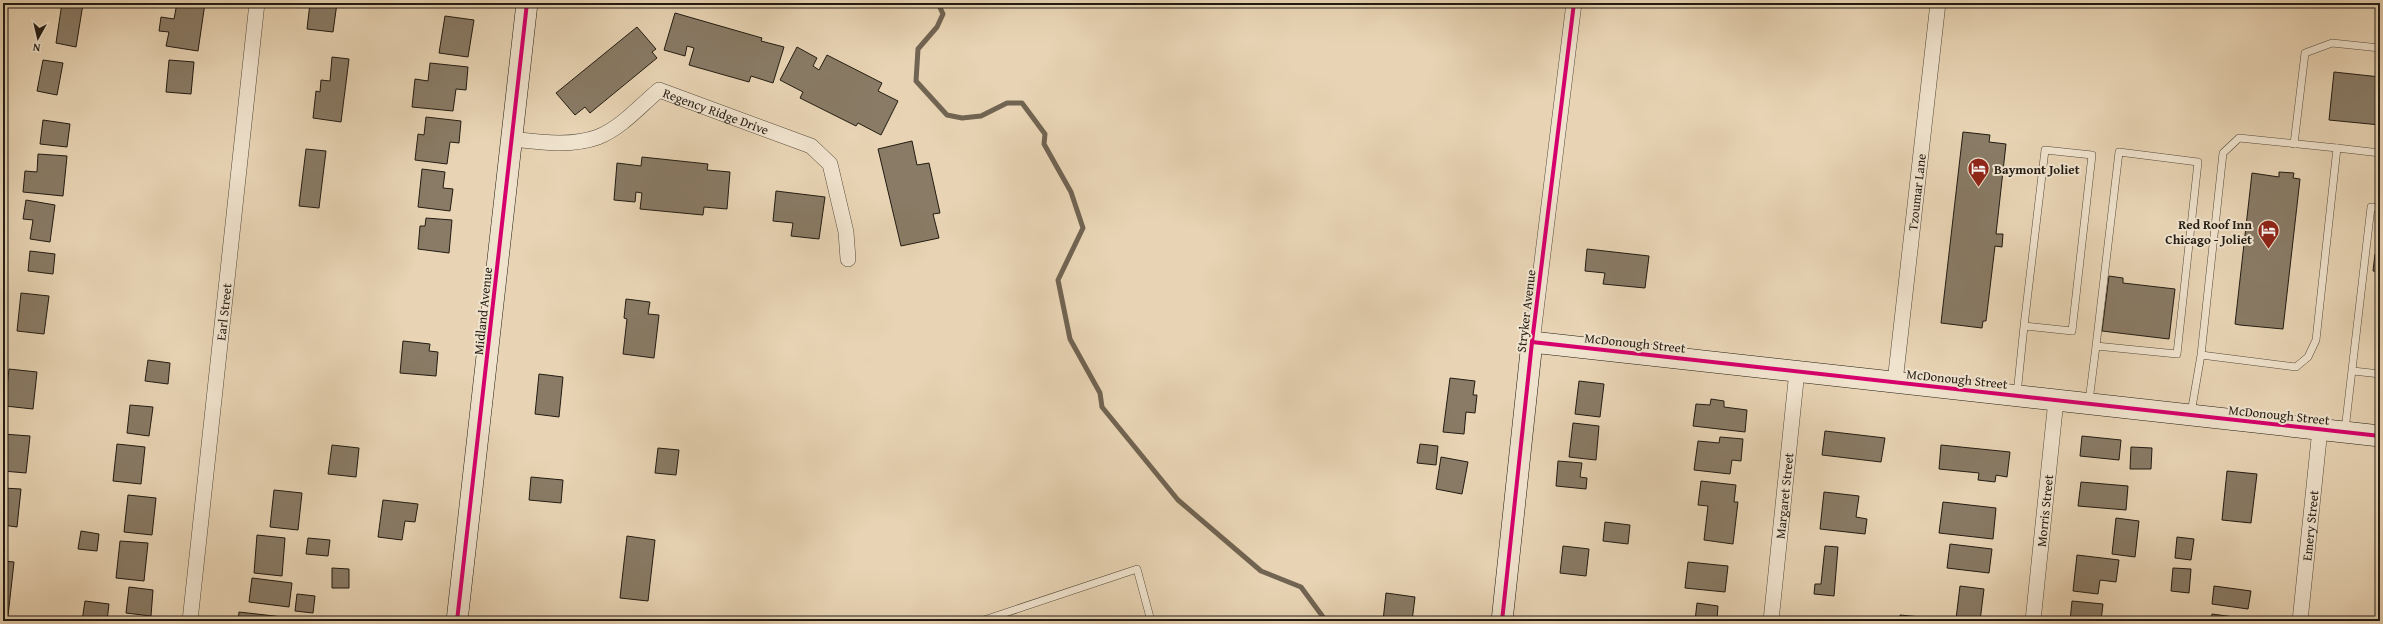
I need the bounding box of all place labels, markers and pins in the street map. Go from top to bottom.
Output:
hotel icon: Baymont Joliet [1966,156,1992,189]
place label: Baymont Joliet [1994,160,2080,179]
place label: Red Roof Inn Chicago - Joliet [2165,215,2252,249]
hotel icon: Red Roof Inn Chicago - Joliet [2255,218,2281,251]

